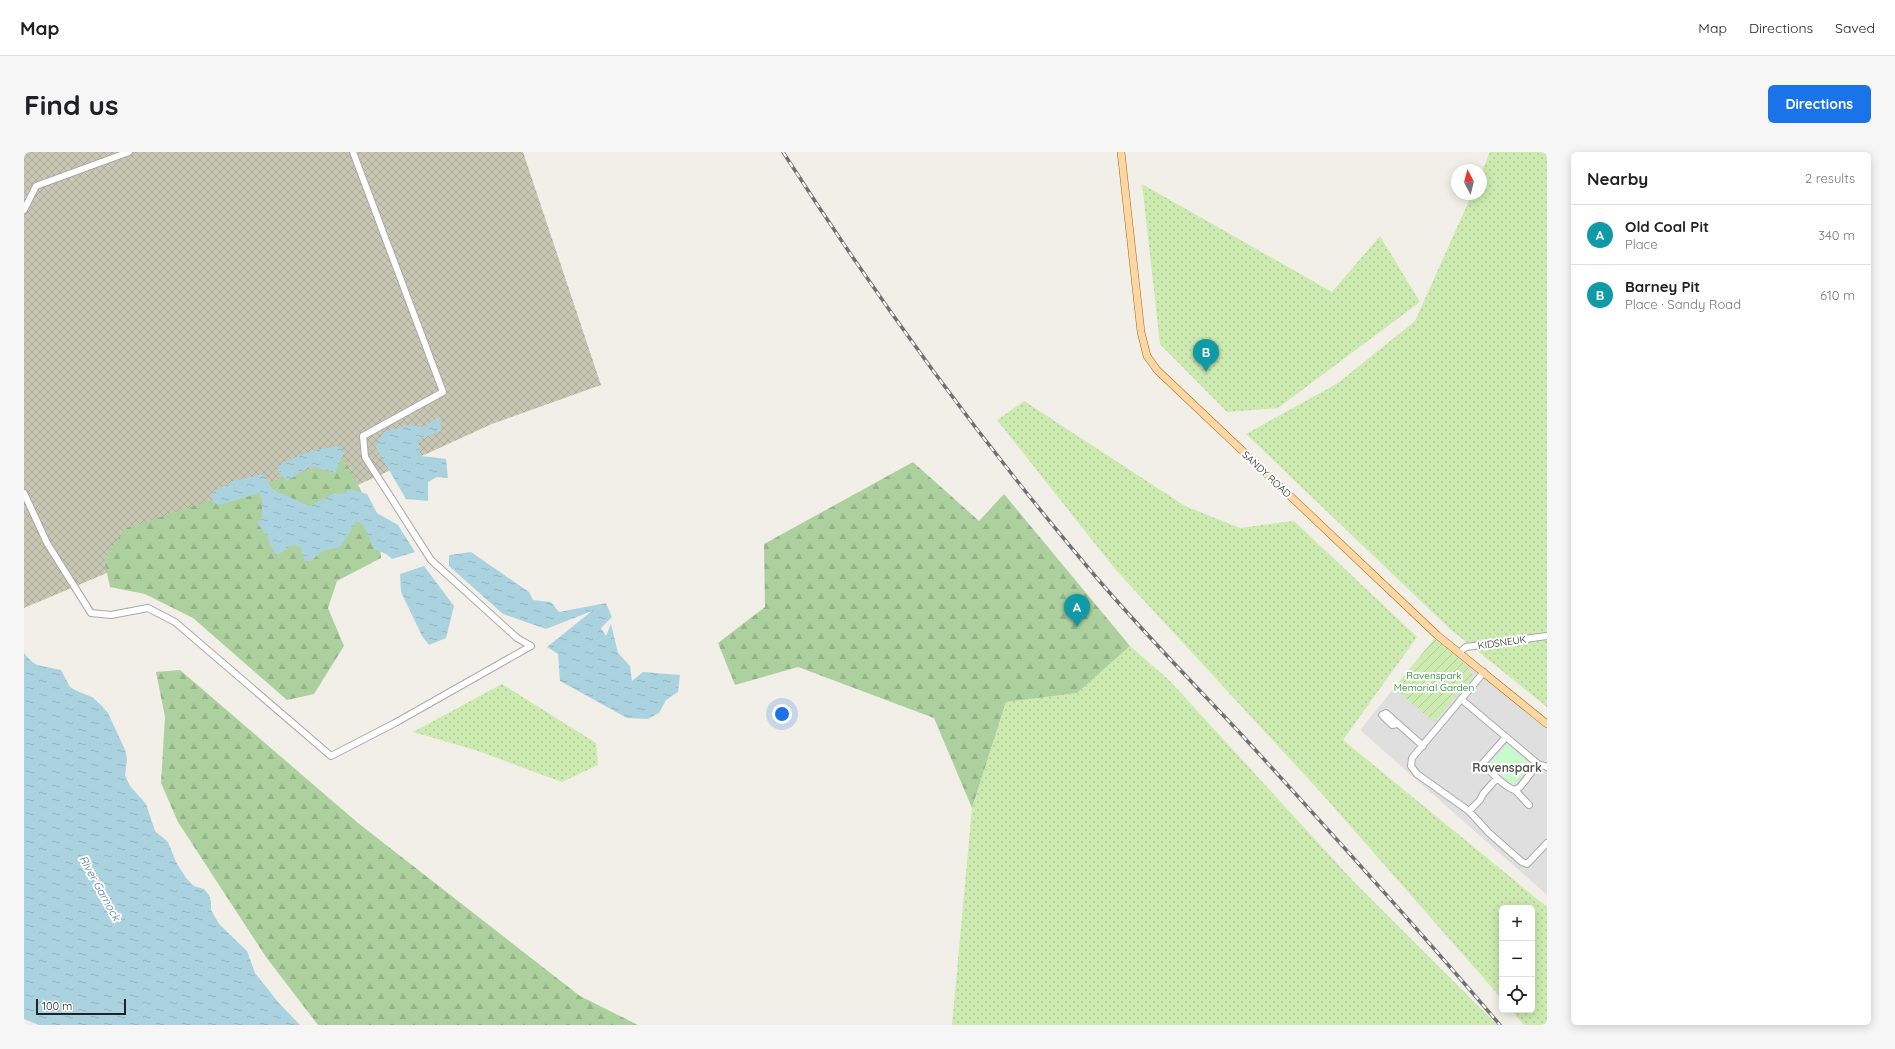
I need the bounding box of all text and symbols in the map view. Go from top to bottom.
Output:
text: Map [20,16,59,40]
text: Map [1698,19,1727,37]
text: Directions [1749,19,1813,37]
text: Saved [1835,19,1875,37]
button: Directions [1768,85,1871,123]
text: Find us [24,87,118,122]
north arrow [1451,164,1487,200]
text: Nearby [1587,168,1648,189]
text: 2 results [1805,170,1855,186]
text: Old Coal Pit [1625,217,1709,236]
text: A [1596,227,1604,243]
text: 340 m [1818,227,1855,243]
text: Place [1625,236,1658,252]
text: Barney Pit [1625,277,1700,296]
text: B [1596,287,1604,303]
text: 610 m [1820,287,1855,303]
text: Place · Sandy Road [1625,296,1741,312]
pin: B [1193,339,1219,372]
street label: SANDY ROAD [1239,448,1294,500]
pin: A [1064,594,1090,627]
street label: KIDSNEUK [1477,633,1527,652]
park label: Ravenspark Memorial Garden [1394,669,1474,694]
your location [772,704,792,724]
district label: Ravenspark [1472,760,1542,775]
water label: River Garnock [76,853,124,924]
map controls [1499,905,1535,1013]
button: + [1499,905,1535,941]
button: − [1499,941,1535,977]
button: locate [1499,977,1535,1013]
scale bar [36,997,126,1016]
text: 100 m [42,999,72,1013]

